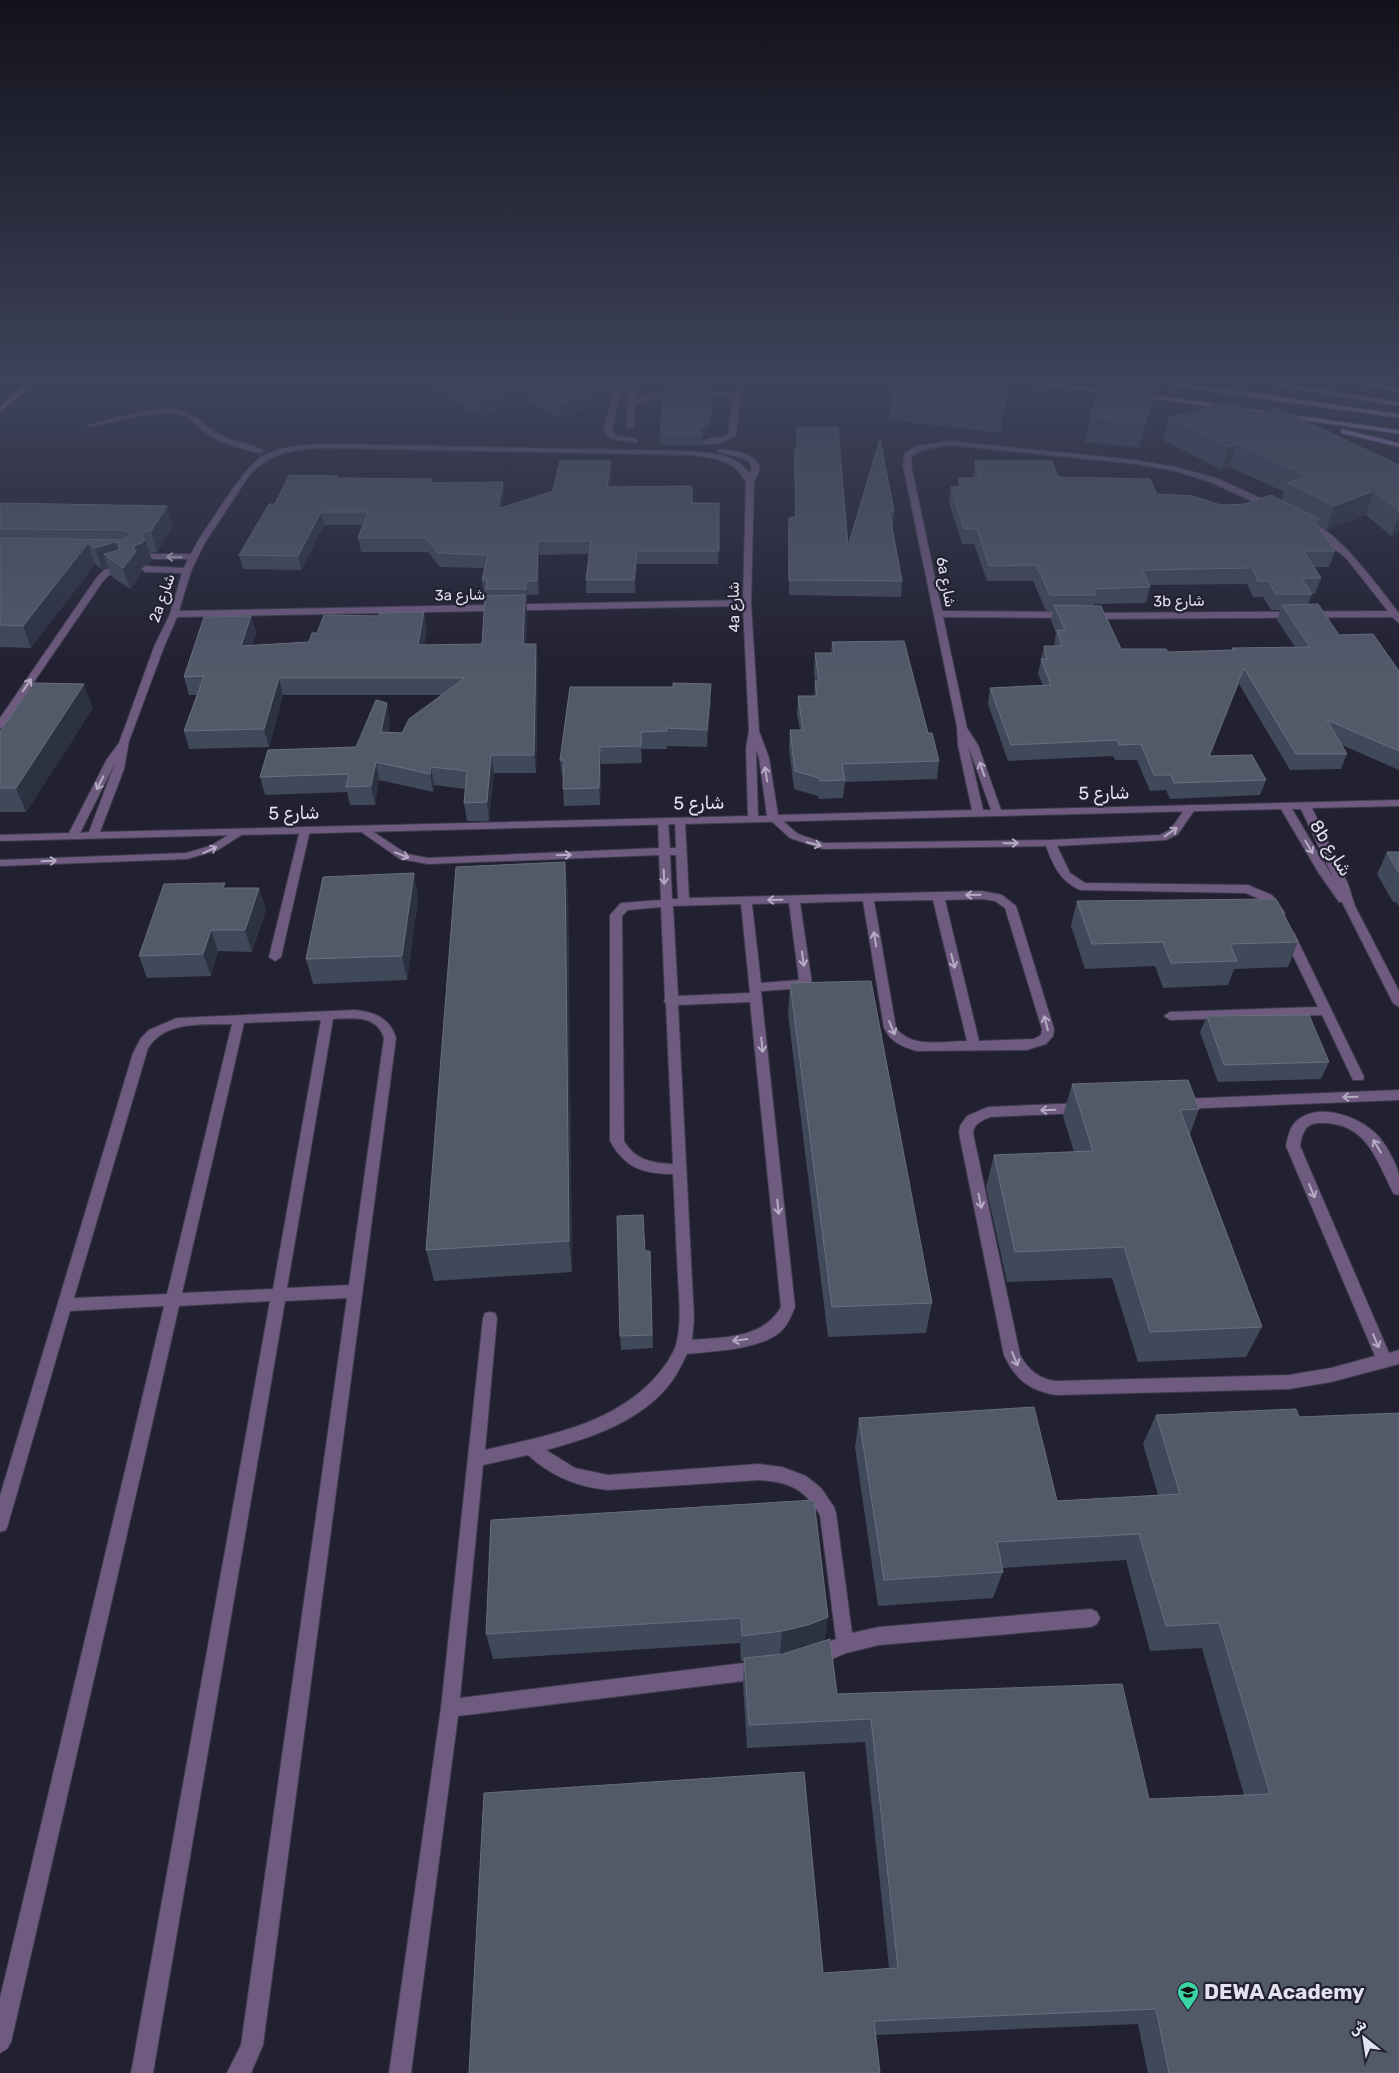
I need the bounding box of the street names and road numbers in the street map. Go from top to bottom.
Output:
street label: 6a شارع [930,555,960,609]
street label: 2a شارع [145,571,181,626]
street label: 4a شارع [725,581,745,633]
street label: 3a شارع [434,586,486,606]
street label: 3b شارع [1153,592,1205,612]
street label: شارع 5 [1078,782,1130,805]
street label: شارع 5 [673,792,725,815]
street label: شارع 5 [268,802,320,825]
street label: 8b شارع [1304,816,1357,881]

